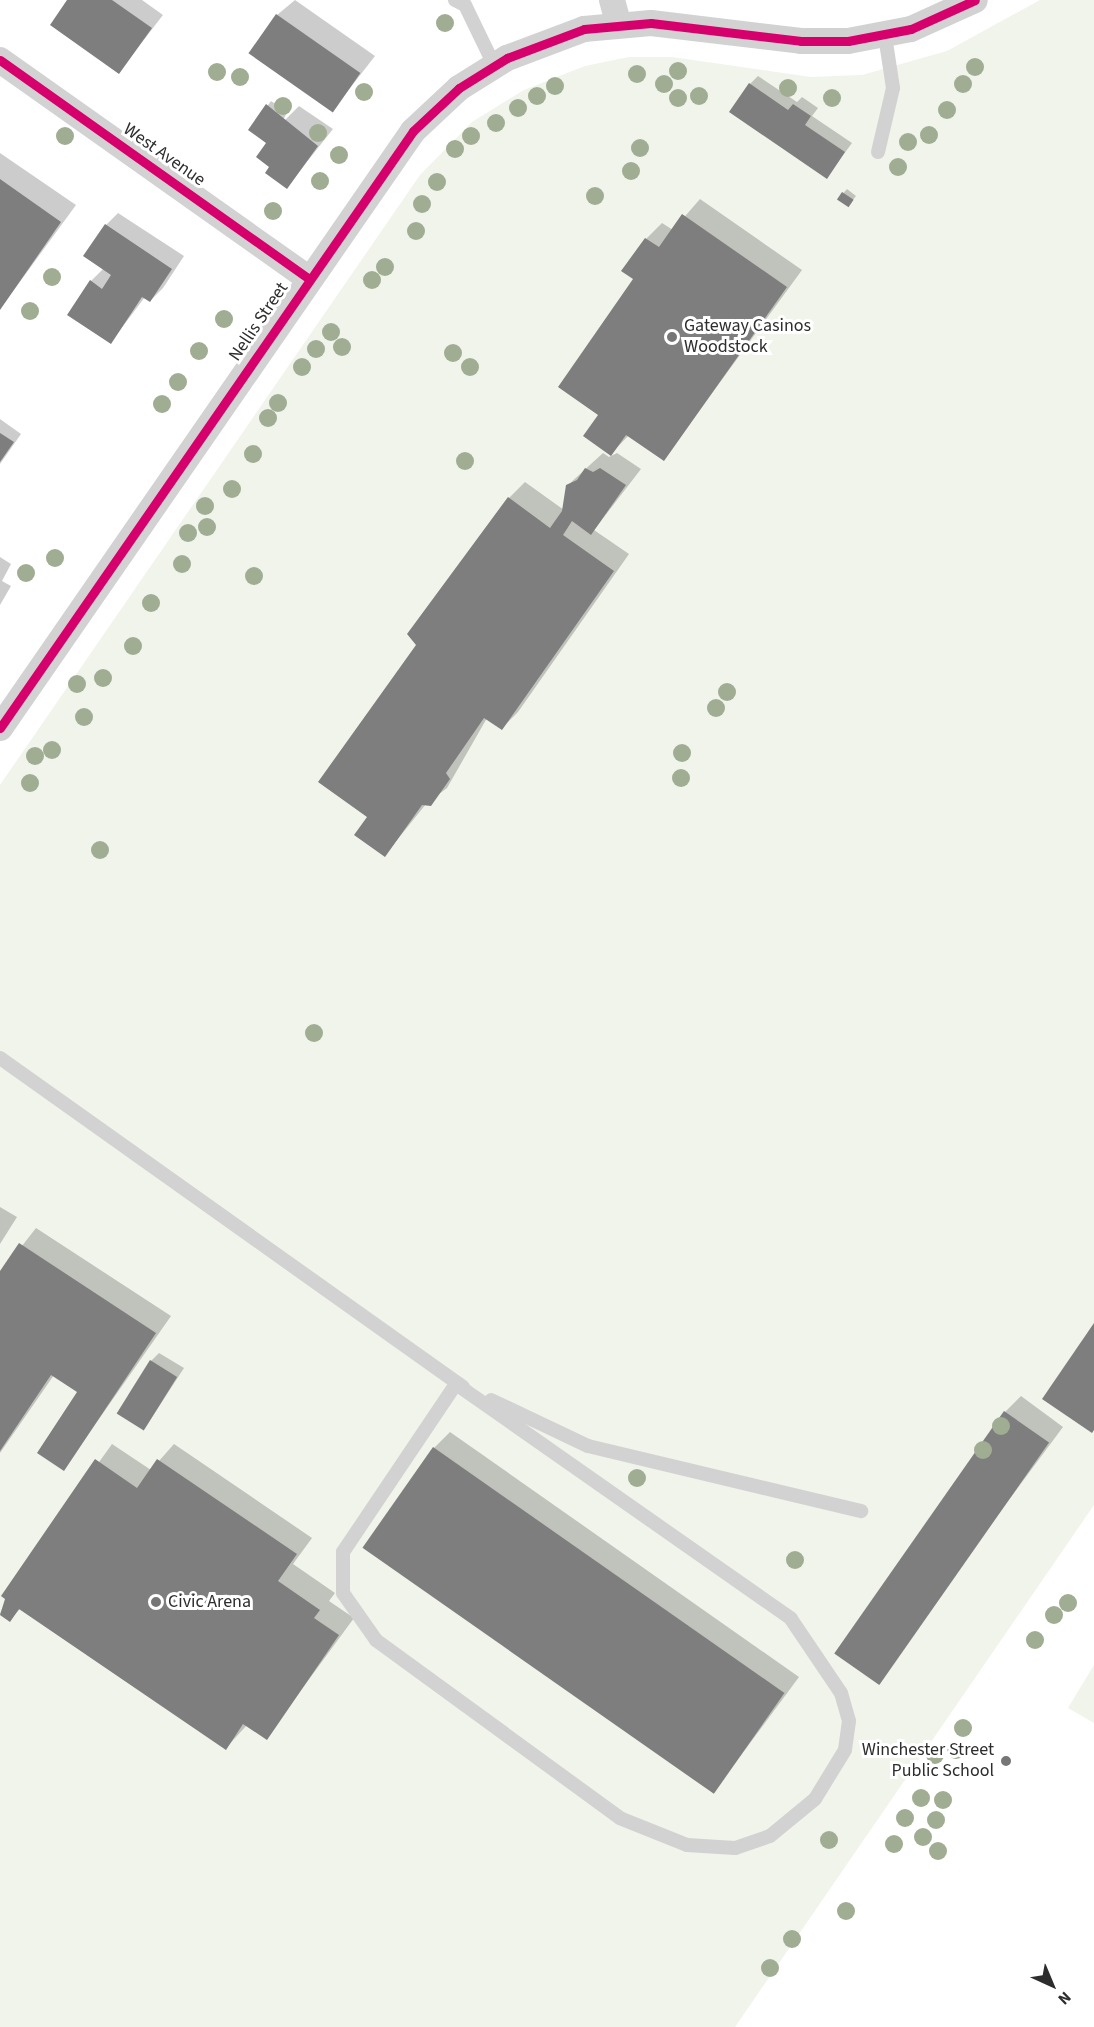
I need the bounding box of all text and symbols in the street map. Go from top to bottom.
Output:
street label: West Avenue [119,119,209,191]
street label: Nellis Street [225,278,293,366]
place label: Gateway Casinos Woodstock [684,316,811,358]
marker: Gateway Casinos Woodstock [665,330,679,344]
place label: Civic Arena [168,1591,251,1613]
marker: Civic Arena [149,1595,163,1609]
place label: Winchester Street Public School [862,1740,994,1782]
marker: Winchester Street Public School [999,1754,1013,1768]
north arrow [1022,1955,1082,2015]
text: N [1053,1986,1076,2010]

